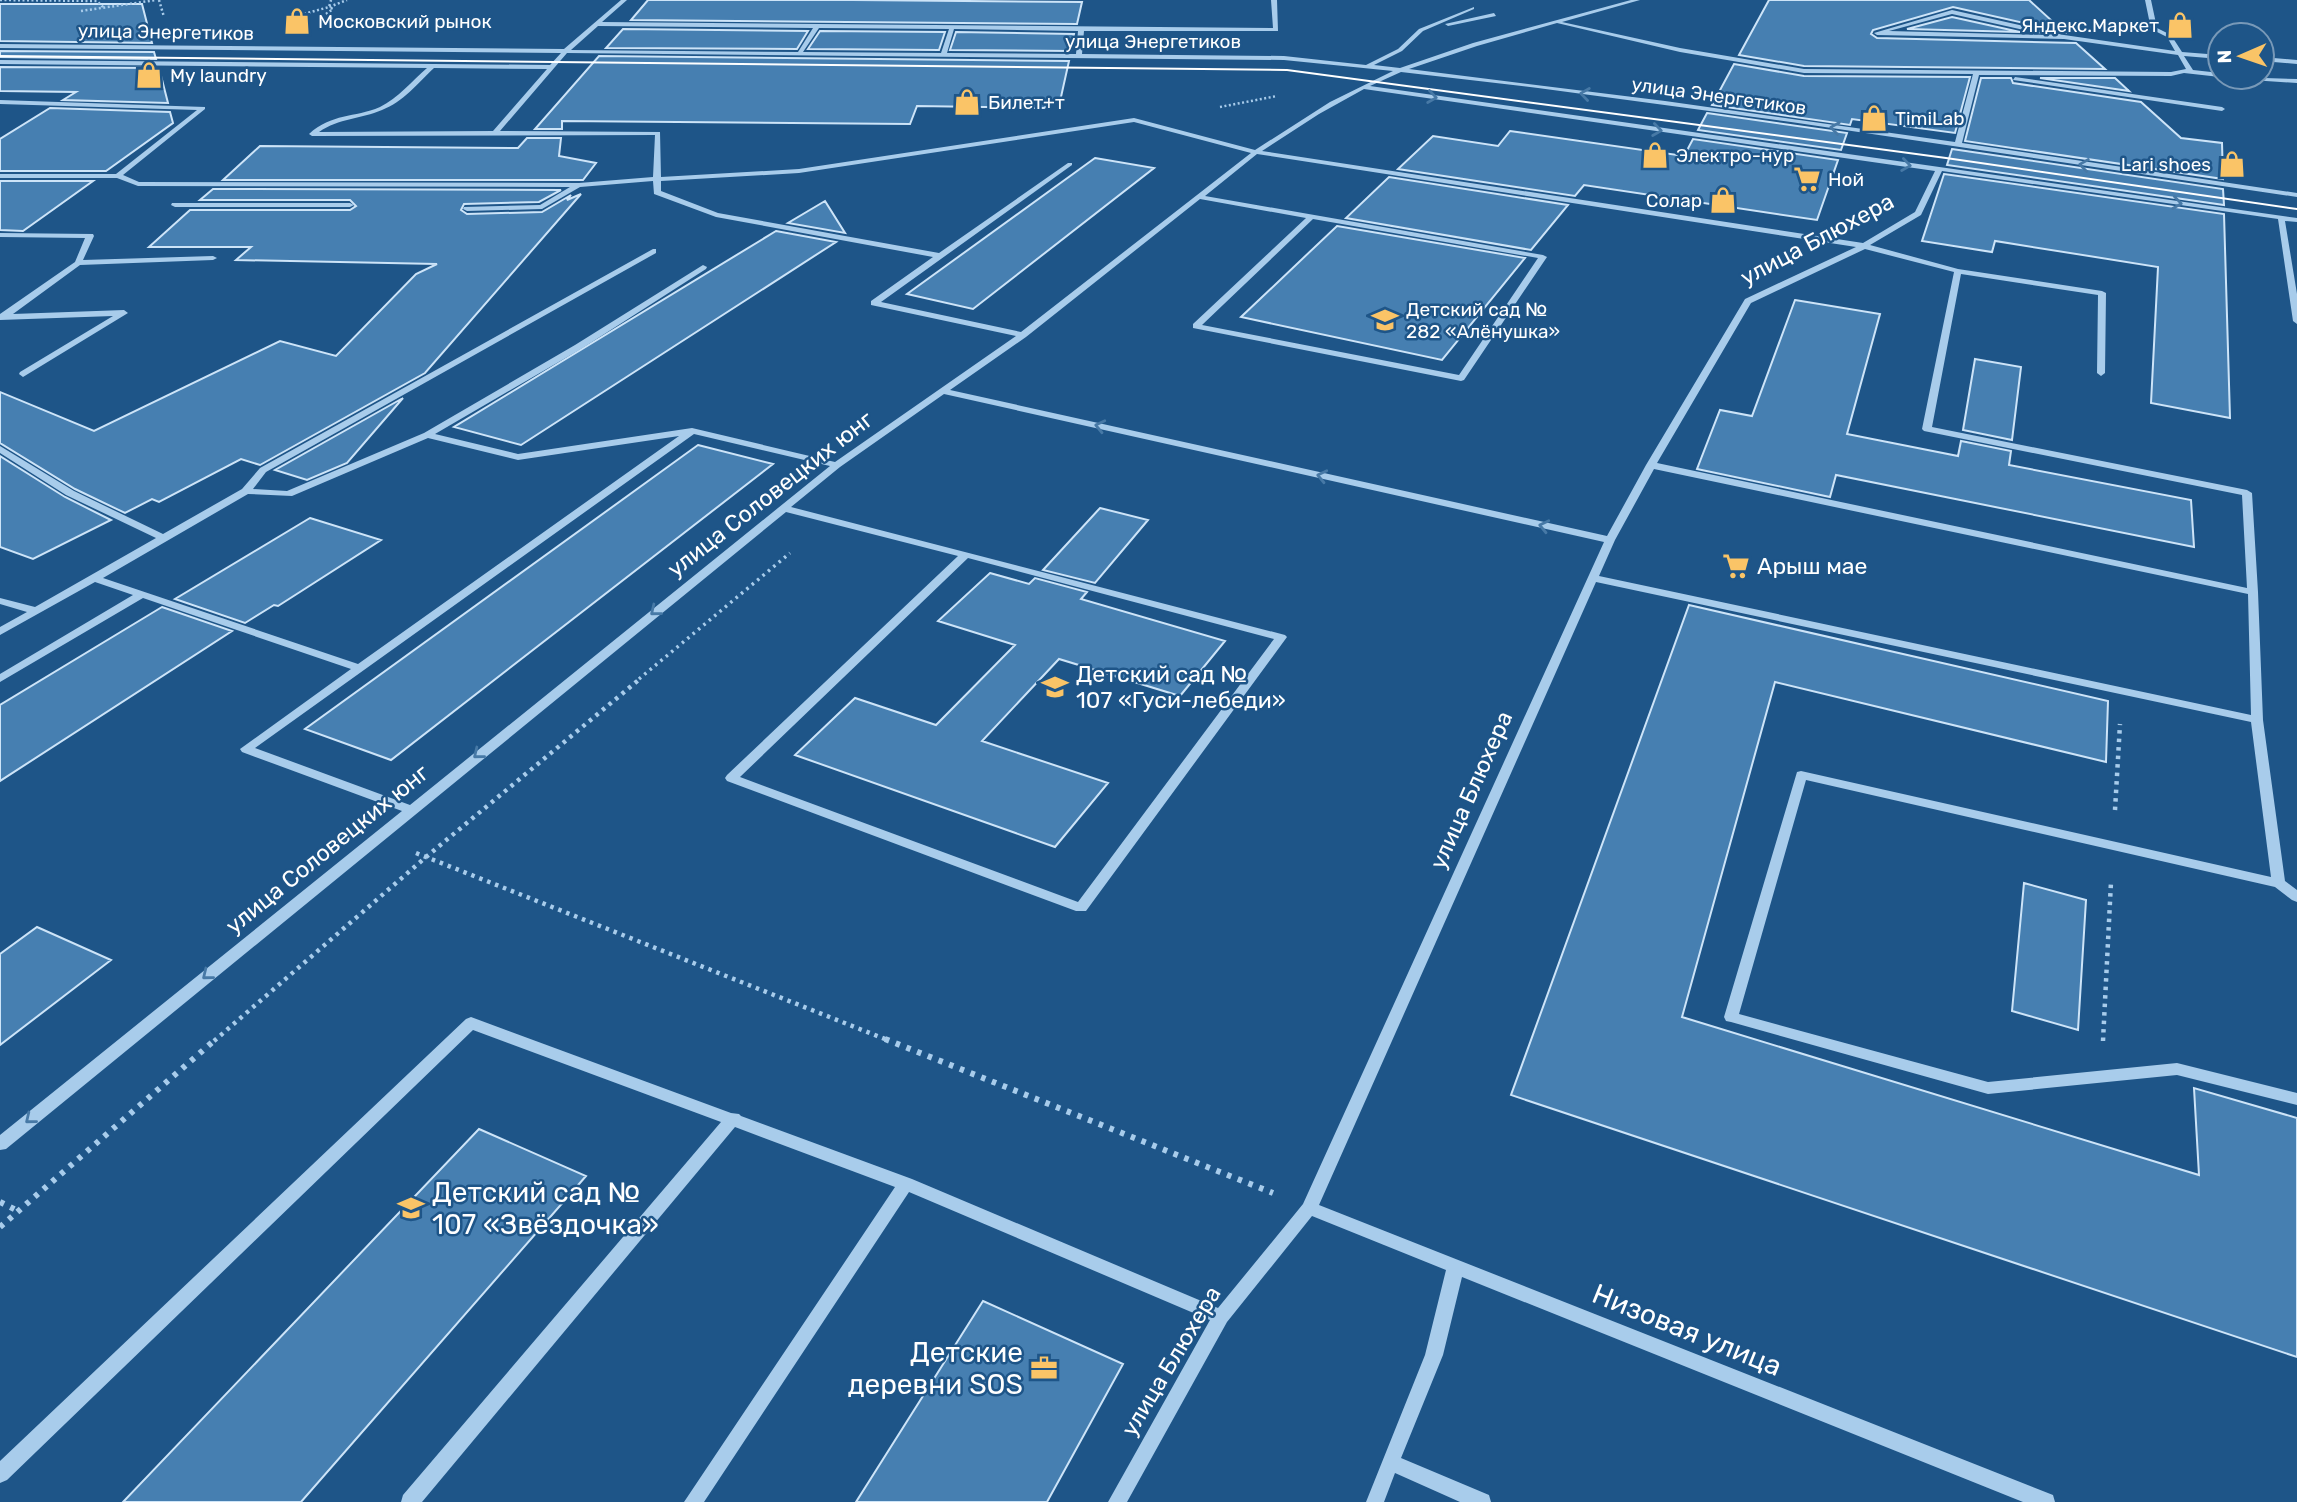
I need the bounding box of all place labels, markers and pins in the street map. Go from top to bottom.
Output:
shop icon: Московский рынок [282,6,312,36]
place label: Московский рынок [318,10,492,33]
shop icon: Яндекс.Маркет [2165,10,2195,40]
place label: Яндекс.Маркет [2021,14,2159,37]
shop icon: My laundry [134,60,164,90]
place label: My laundry [170,64,267,87]
shop icon: Билет+т [952,87,982,117]
place label: Билет+т [988,91,1065,114]
shop icon: TimiLab [1859,103,1889,133]
place label: TimiLab [1895,107,1965,130]
shop icon: Электро-нур [1640,140,1670,170]
place label: Электро-нур [1676,144,1794,167]
shop icon: Lari shoes [2217,149,2247,179]
place label: Lari shoes [2121,153,2211,176]
supermarket icon: Ной [1792,164,1822,194]
place label: Ной [1828,168,1864,191]
shop icon: Солар [1708,185,1738,215]
place label: Солар [1646,189,1702,212]
place label: Детский сад № 282 «Алёнушка» [1406,298,1560,343]
school or university icon: Детский сад № 282 «Алёнушка» [1370,305,1400,335]
supermarket icon: Арыш мае [1721,551,1751,581]
place label: Арыш мае [1757,552,1867,580]
place label: Детский сад № 107 «Гуси-лебеди» [1076,660,1286,714]
school or university icon: Детский сад № 107 «Гуси-лебеди» [1040,672,1070,702]
place label: Детский сад № 107 «Звёздочка» [432,1176,659,1241]
school or university icon: Детский сад № 107 «Звёздочка» [396,1193,426,1223]
place label: Детские деревни SOS [848,1336,1023,1401]
office icon: Детские деревни SOS [1029,1353,1059,1383]

